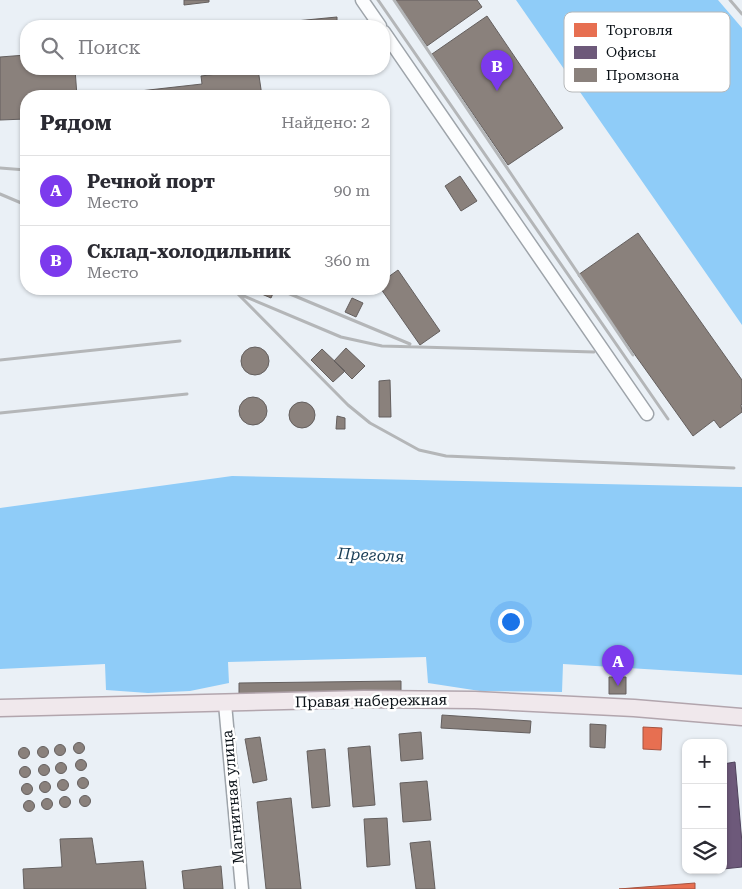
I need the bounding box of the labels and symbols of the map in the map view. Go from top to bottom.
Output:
legend [564,12,730,92]
text: Торговля [606,22,673,38]
text: Офисы [606,44,656,60]
pin: B [481,50,513,91]
text: Промзона [606,67,680,83]
water label: Преголя [336,544,405,566]
your location [498,609,524,635]
pin: A [602,645,634,686]
street label: Правая набережная [295,691,447,711]
street label: Магнитная улица [218,729,248,865]

